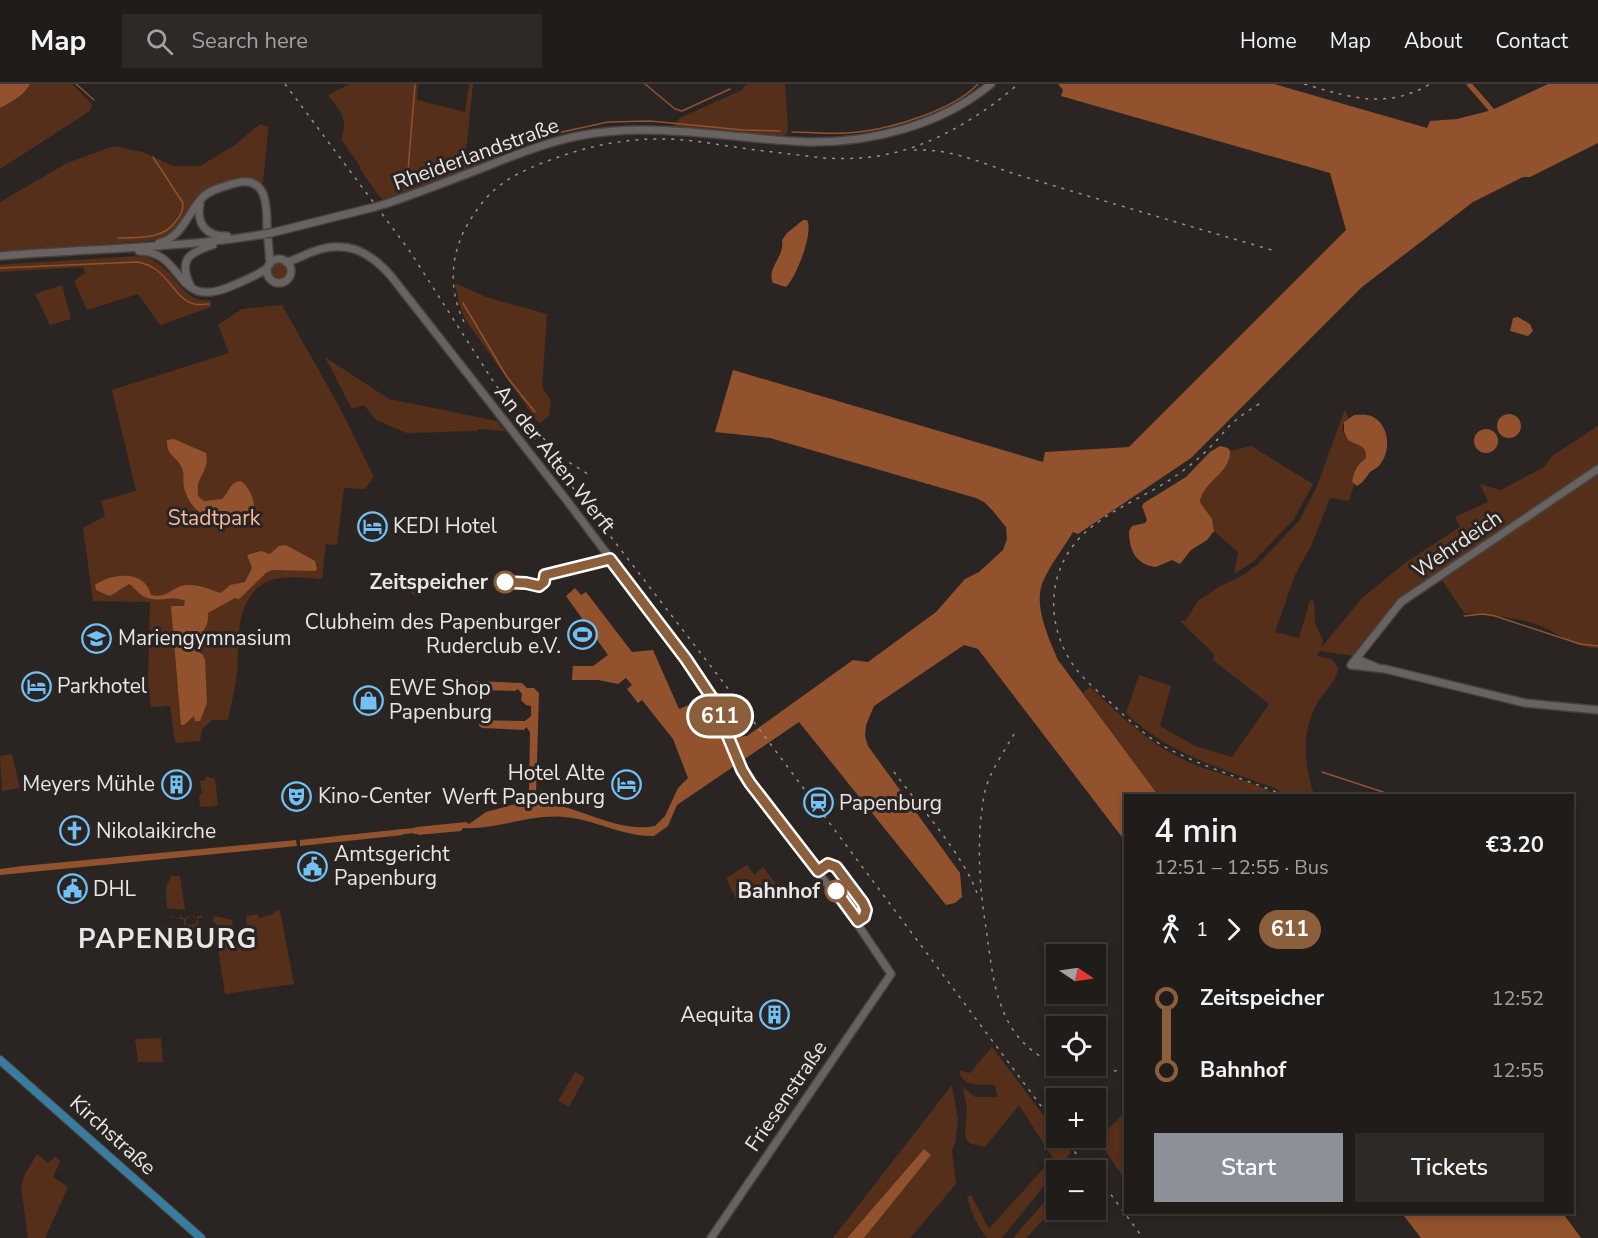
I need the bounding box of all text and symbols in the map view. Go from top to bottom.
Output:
search box [122,14,542,68]
text: Map [30,22,86,60]
icon: search [143,25,176,58]
text: Search here [191,26,308,56]
text: Home [1240,27,1297,55]
text: Map [1330,27,1371,55]
text: About [1404,27,1462,55]
text: Contact [1495,27,1568,55]
street label: Rheiderlandstraße [389,111,563,197]
street label: An der Alten Werft [488,379,622,539]
park label: Stadtpark [168,504,261,532]
street label: Wehrdeich [1407,504,1507,584]
hotel icon: KEDI Hotel [356,510,388,542]
place label: KEDI Hotel [393,512,498,540]
place label: Zeitspeicher [369,568,489,596]
marker: Zeitspeicher [494,571,516,593]
place label: Clubheim des Papenburger Ruderclub e.V. [305,608,561,660]
sports icon: Clubheim des Papenburger Ruderclub e.V. [566,618,598,650]
school or university icon: Mariengymnasium [81,622,113,654]
place label: Mariengymnasium [118,624,291,652]
hotel icon: Parkhotel [20,670,52,702]
place label: Parkhotel [57,672,148,700]
place label: EWE Shop Papenburg [389,674,492,726]
shop icon: EWE Shop Papenburg [352,684,384,716]
line badge: 611 [686,696,754,736]
text: 611 [701,702,739,730]
place label: Hotel Alte Werft Papenburg [442,759,605,811]
building icon: Meyers Mühle [160,768,192,800]
hotel icon: Hotel Alte Werft Papenburg [610,769,642,801]
place label: Meyers Mühle [22,770,155,798]
theatre icon: Kino-Center [281,780,313,812]
place label: Kino-Center [318,782,432,810]
station icon: Papenburg [802,787,834,819]
place label: Papenburg [839,789,942,817]
text: 4 min [1154,809,1238,854]
church icon: Nikolaikirche [59,815,91,847]
place label: Nikolaikirche [96,817,216,845]
text: €3.20 [1486,830,1544,860]
place label: Amtsgericht Papenburg [334,840,450,892]
public building icon: Amtsgericht Papenburg [297,850,329,882]
text: 12:51 – 12:55 · Bus [1154,854,1329,881]
public building icon: DHL [56,873,88,905]
place label: DHL [93,875,137,903]
place label: Bahnhof [738,877,820,905]
marker: Bahnhof [825,880,847,902]
icon: walk [1154,913,1187,946]
icon: forward [1217,913,1250,946]
text: 611 [1271,915,1309,943]
text: 1 [1196,916,1208,943]
district label: PAPENBURG [78,921,258,958]
north arrow [1046,944,1106,1004]
map controls [1046,944,1106,1220]
text: Zeitspeicher [1200,983,1324,1013]
text: 12:52 [1491,985,1544,1012]
building icon: Aequita [759,999,791,1031]
place label: Aequita [680,1001,754,1029]
button: locate [1046,1016,1106,1076]
street label: Friesenstraße [739,1035,833,1157]
text: Bahnhof [1200,1055,1286,1085]
text: 12:55 [1491,1057,1544,1084]
button: + [1046,1088,1106,1148]
street label: Kirchstraße [64,1089,162,1181]
button: Start [1154,1133,1343,1202]
button: Tickets [1355,1133,1544,1202]
button: − [1046,1160,1106,1220]

